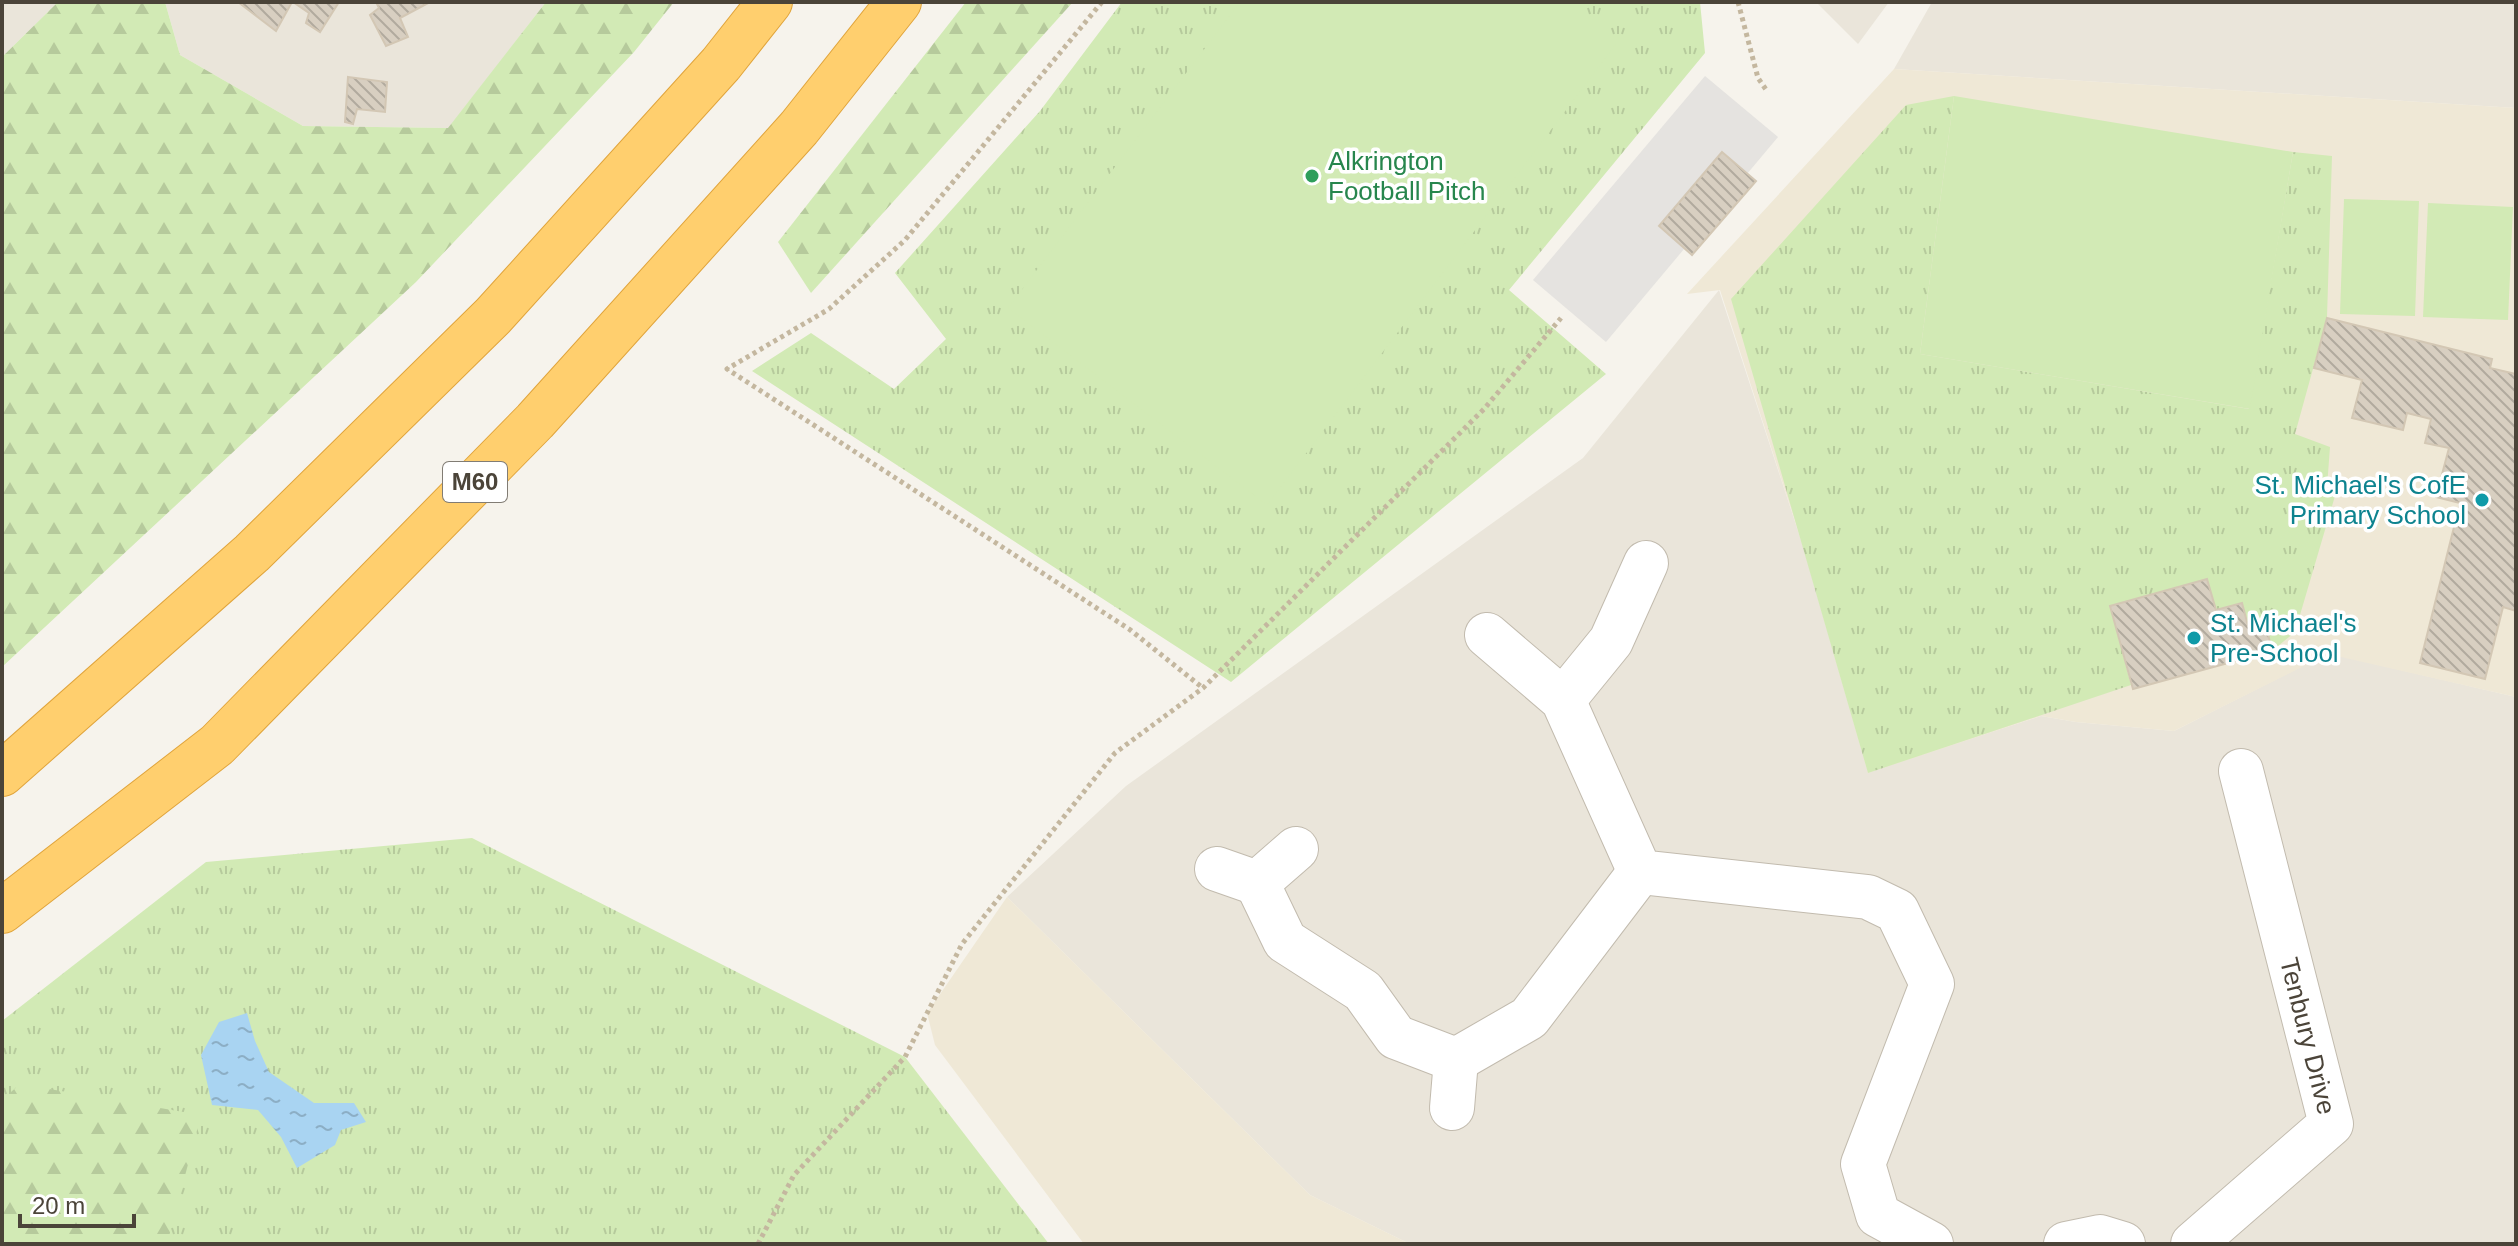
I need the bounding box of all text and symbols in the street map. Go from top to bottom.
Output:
place label: Alkrington Football Pitch [1328,146,1486,206]
marker: Alkrington Football Pitch [1303,167,1321,185]
road number: M60 [443,462,507,502]
place label: St. Michael's CofE Primary School [2254,470,2466,530]
marker: St. Michael's CofE Primary School [2473,491,2491,509]
place label: St. Michael's Pre-School [2210,608,2357,668]
marker: St. Michael's Pre-School [2185,629,2203,647]
street label: Tenbury Drive [2274,955,2342,1117]
scale bar [20,1178,134,1228]
text: 20 m [32,1192,85,1219]

